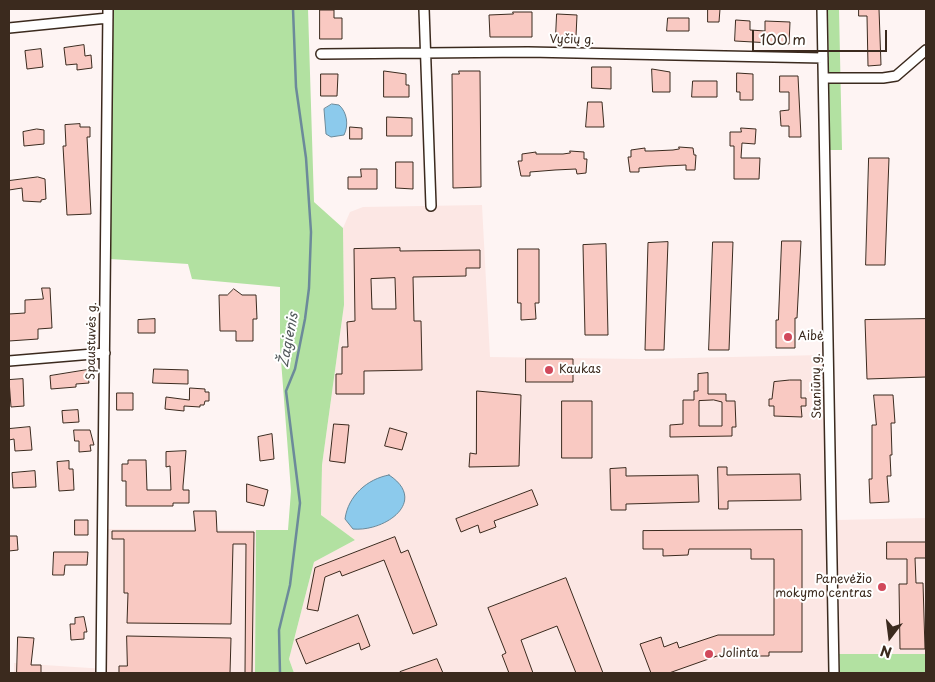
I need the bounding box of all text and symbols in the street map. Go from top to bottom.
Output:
scale bar [755,20,890,52]
text: 100 m [760,27,806,50]
street label: Vyčių g. [550,32,594,48]
street label: Spaustuvės g. [84,302,100,380]
water label: Žagienis [276,311,302,369]
place label: Aibė [798,330,824,344]
marker: Aibė [782,331,794,343]
street label: Staniūnų g. [809,353,825,419]
place label: Kaukas [559,363,601,377]
marker: Kaukas [543,364,555,376]
place label: Panevėžio mokymo centras [775,573,872,601]
marker: Panevėžio mokymo centras [876,581,888,593]
north arrow [865,612,915,662]
text: N [878,640,894,664]
place label: Jolinta [719,647,759,661]
marker: Jolinta [703,648,715,660]

